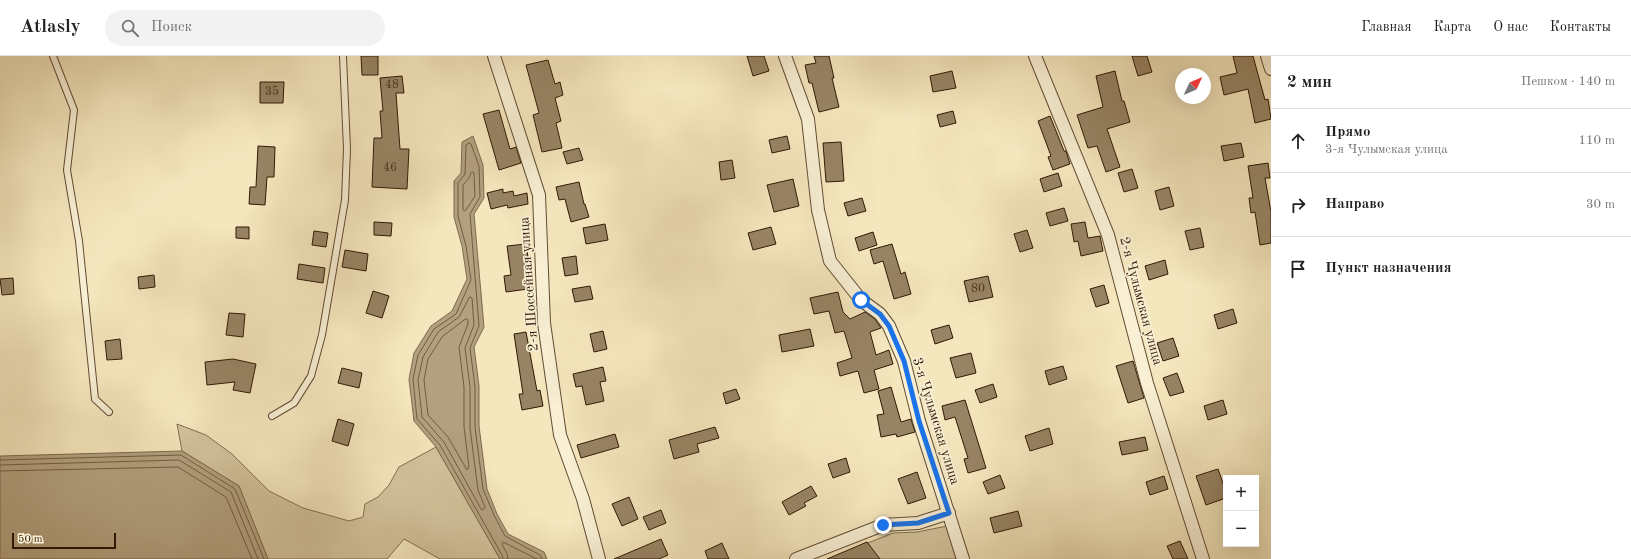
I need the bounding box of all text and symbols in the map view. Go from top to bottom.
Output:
search box [105,10,385,46]
icon: search [119,17,141,39]
text: Atlasly [20,18,81,37]
text: Поиск [151,20,192,35]
text: Главная [1361,20,1411,34]
text: Карта [1433,20,1471,34]
text: О нас [1493,20,1528,34]
text: Контакты [1550,20,1611,34]
north arrow [1175,68,1211,104]
text: 2 мин [1287,74,1332,91]
text: Пешком · 140 m [1521,75,1615,88]
house number: 48 [385,79,399,91]
house number: 35 [265,85,279,98]
text: Прямо [1325,125,1371,140]
icon: ahead [1287,130,1309,152]
text: 110 m [1578,134,1615,147]
text: 3-я Чулымская улица [1325,143,1448,156]
house number: 46 [383,162,397,174]
icon: right [1287,194,1309,216]
text: Направо [1325,197,1384,212]
text: 30 m [1586,198,1615,211]
street label: 2-я Шоссейная улица [517,216,541,352]
street label: 2-я Чулымская улица [1117,235,1165,367]
icon: arrive [1287,258,1309,280]
text: Пункт назначения [1325,261,1452,276]
house number: 80 [971,283,985,295]
route start [852,291,870,309]
street label: 3-я Чулымская улица [910,356,962,486]
map controls [1223,475,1259,547]
button: + [1223,475,1259,511]
button: − [1223,511,1259,547]
route end [874,516,892,534]
scale bar [12,531,116,550]
text: 50 m [18,534,43,545]

